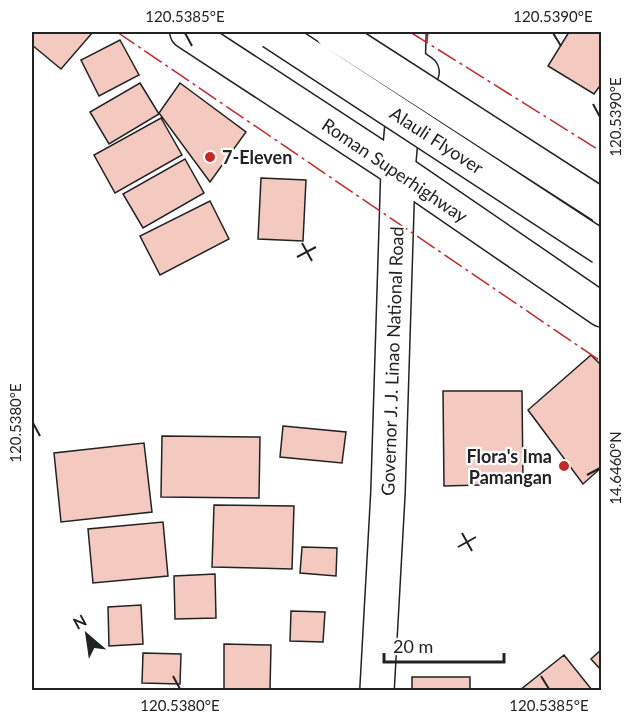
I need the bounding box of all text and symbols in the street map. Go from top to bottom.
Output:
text: 120.5385°E [145,7,225,25]
text: 120.5390°E [513,7,593,25]
text: 120.5390°E [606,77,624,157]
street label: Alauli Flyover [386,102,488,179]
street label: Roman Superhighway [318,113,473,227]
place label: 7-Eleven [222,146,292,168]
marker: 7-Eleven [203,150,217,164]
street label: Governor J. J. Linao National Road [376,226,408,496]
text: 120.5380°E [6,383,24,463]
text: 14.6460°N [606,431,624,505]
place label: Flora's Ima Pamangan [466,445,552,488]
marker: Flora's Ima Pamangan [557,459,571,473]
north arrow [57,605,117,665]
text: N [69,610,89,633]
scale bar [384,626,504,664]
text: 20 m [393,635,433,657]
text: 120.5380°E [140,696,220,714]
text: 120.5385°E [509,696,589,714]

